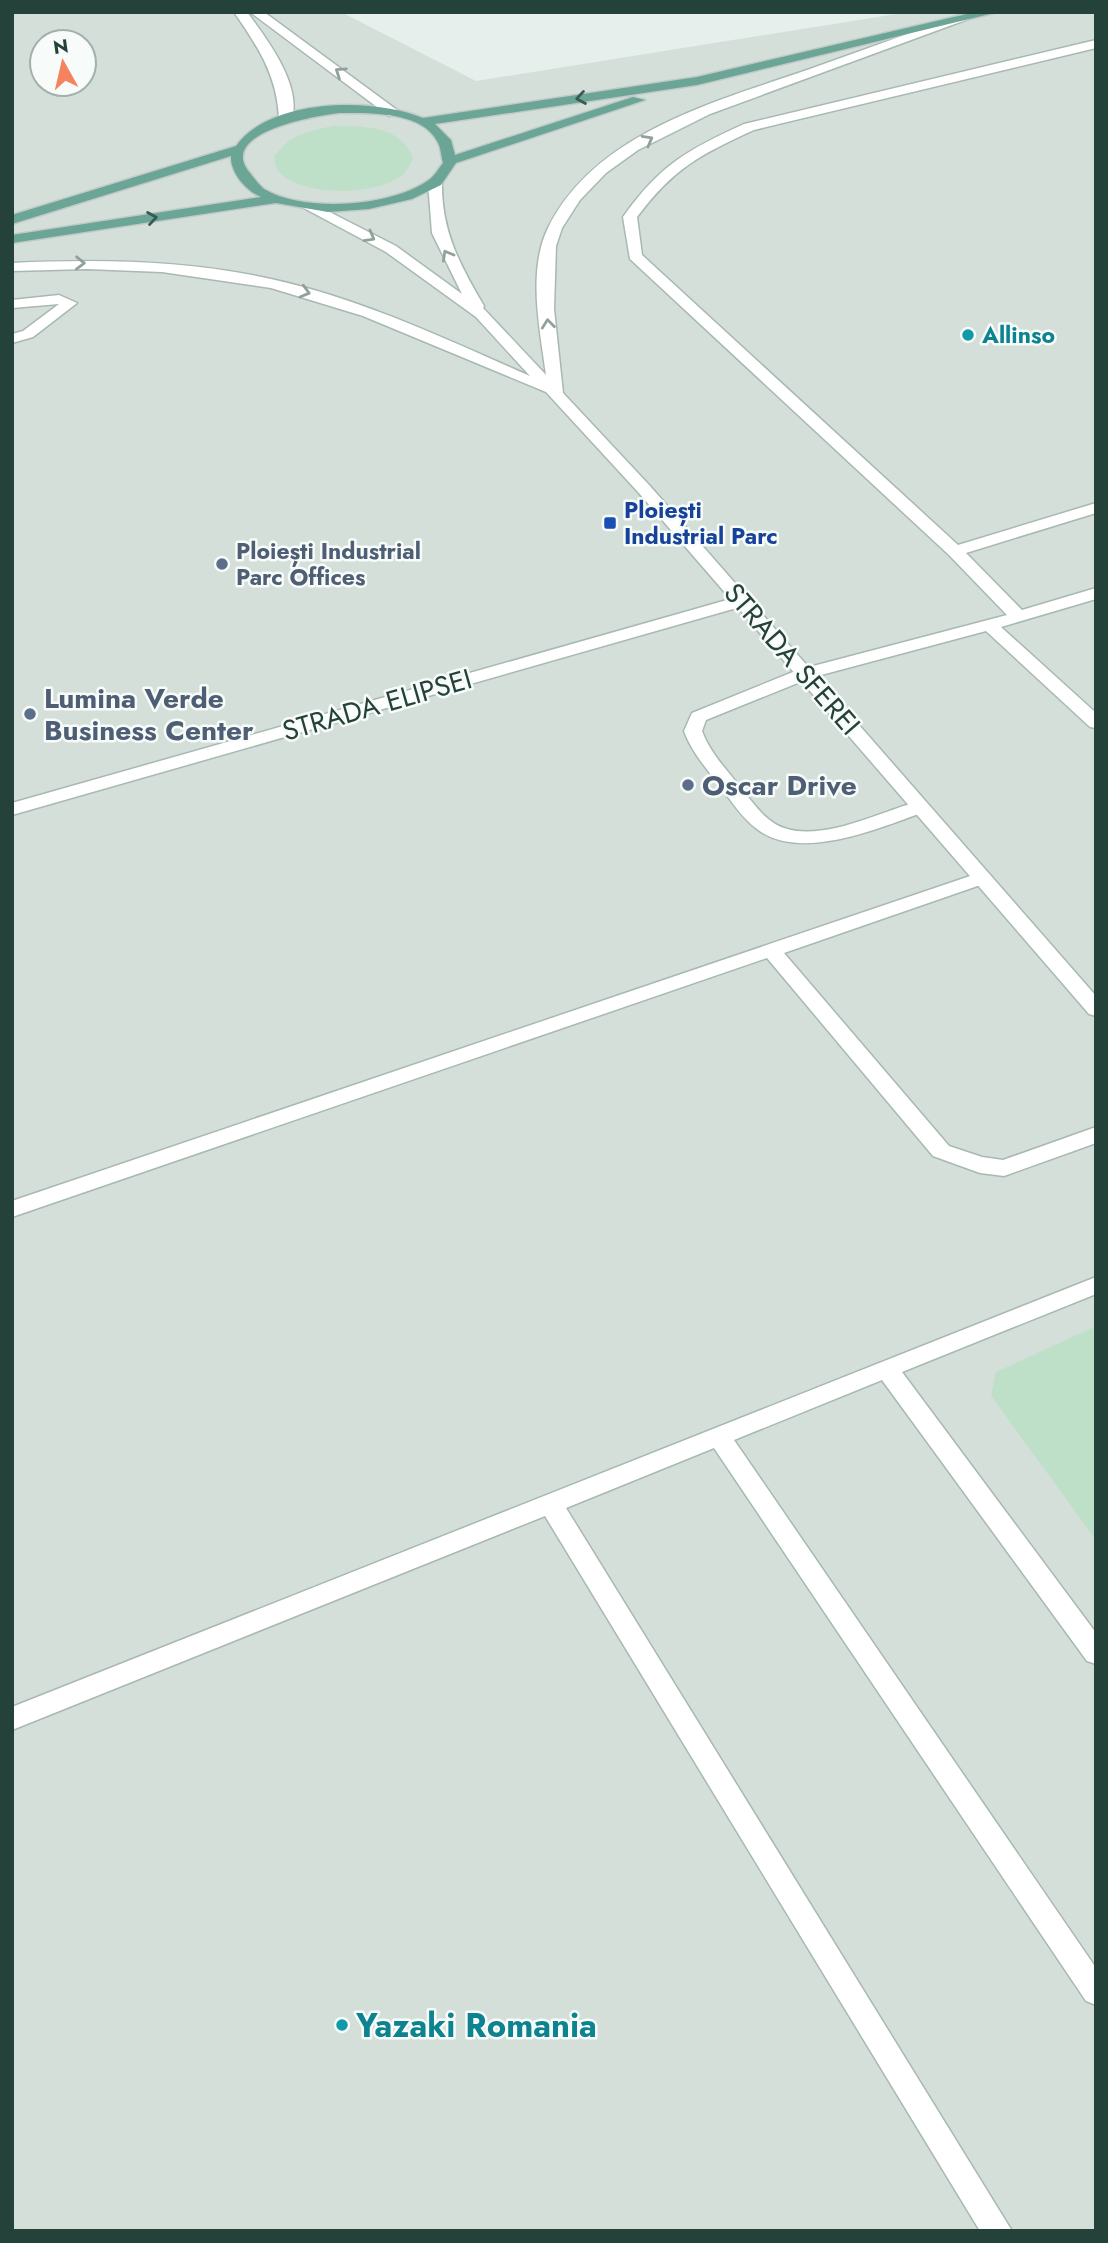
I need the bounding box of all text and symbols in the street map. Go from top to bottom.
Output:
north arrow [28,28,98,98]
text: N [51,32,70,61]
one-way arrow [335,68,348,80]
one-way arrow [575,91,587,106]
one-way arrow [641,135,654,148]
one-way arrow [147,211,158,226]
one-way arrow [363,229,375,242]
one-way arrow [442,249,455,262]
one-way arrow [75,256,86,271]
one-way arrow [299,284,311,299]
one-way arrow [541,318,556,330]
place label: Allinso [981,318,1055,352]
marker: Allinso [960,327,976,343]
place label: Ploiești Industrial Parc [624,493,778,553]
marker: Ploiești Industrial Parc [602,515,618,531]
place label: Ploiești Industrial Parc Offices [236,534,421,594]
marker: Ploiești Industrial Parc Offices [214,556,230,572]
street label: STRADA SFEREI [714,574,870,744]
street label: STRADA ELIPSEI [277,658,477,752]
place label: Lumina Verde Business Center [44,678,254,751]
marker: Lumina Verde Business Center [22,706,38,722]
place label: Oscar Drive [702,765,857,806]
marker: Oscar Drive [680,777,696,793]
place label: Yazaki Romania [355,2002,597,2049]
marker: Yazaki Romania [334,2017,350,2033]

